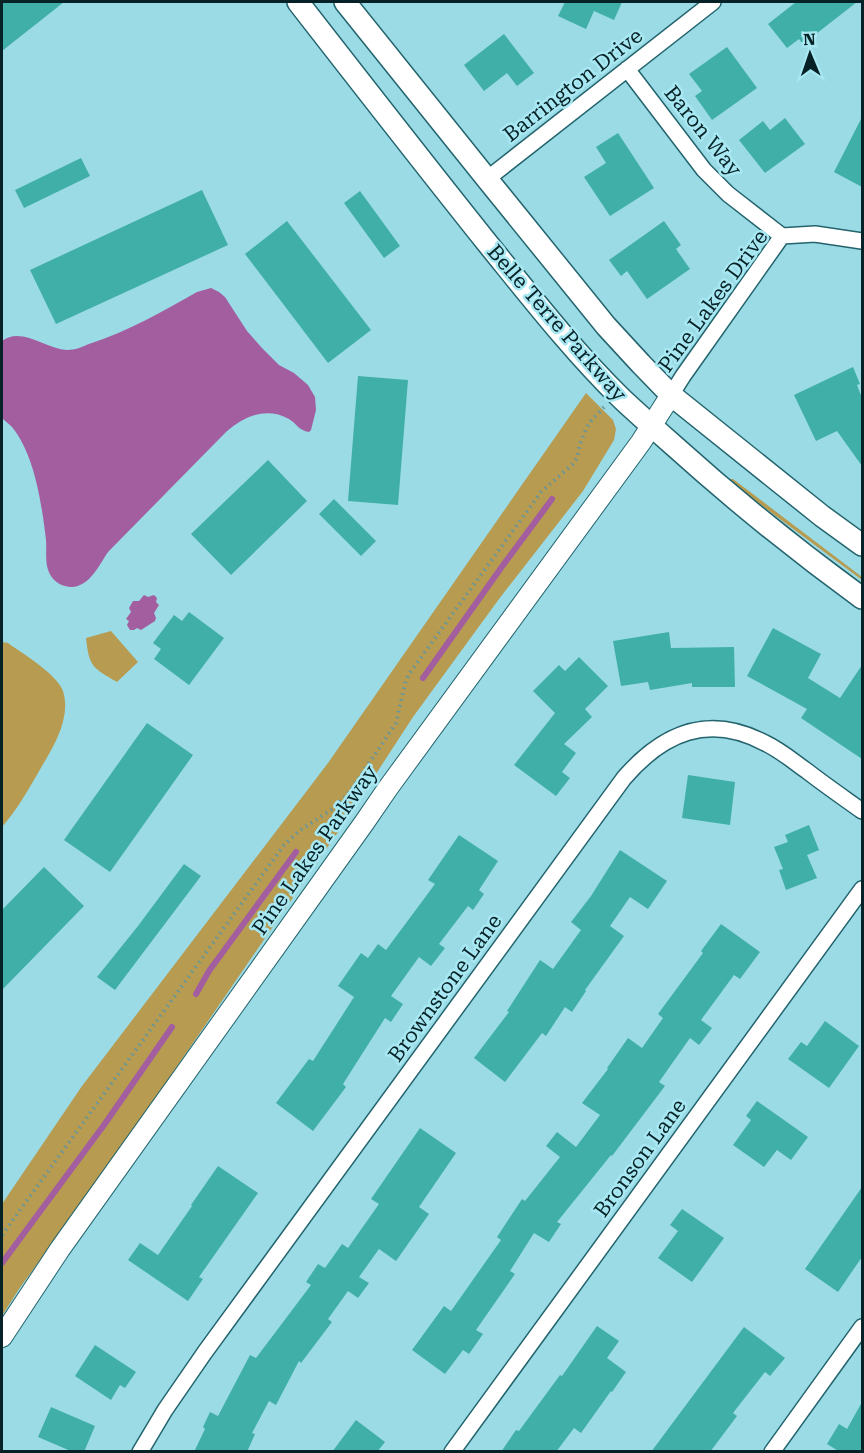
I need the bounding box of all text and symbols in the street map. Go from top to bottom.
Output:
street label: Barrington Drive [499,23,647,147]
north arrow [780,24,840,84]
text: N [803,30,816,49]
street label: Baron Way [659,81,747,181]
street label: Pine Lakes Drive [653,225,773,377]
street label: Belle Terre Parkway [482,240,632,407]
street label: Pine Lakes Parkway [247,760,383,939]
street label: Brownstone Lane [383,910,507,1066]
street label: Bronson Lane [589,1094,691,1222]

